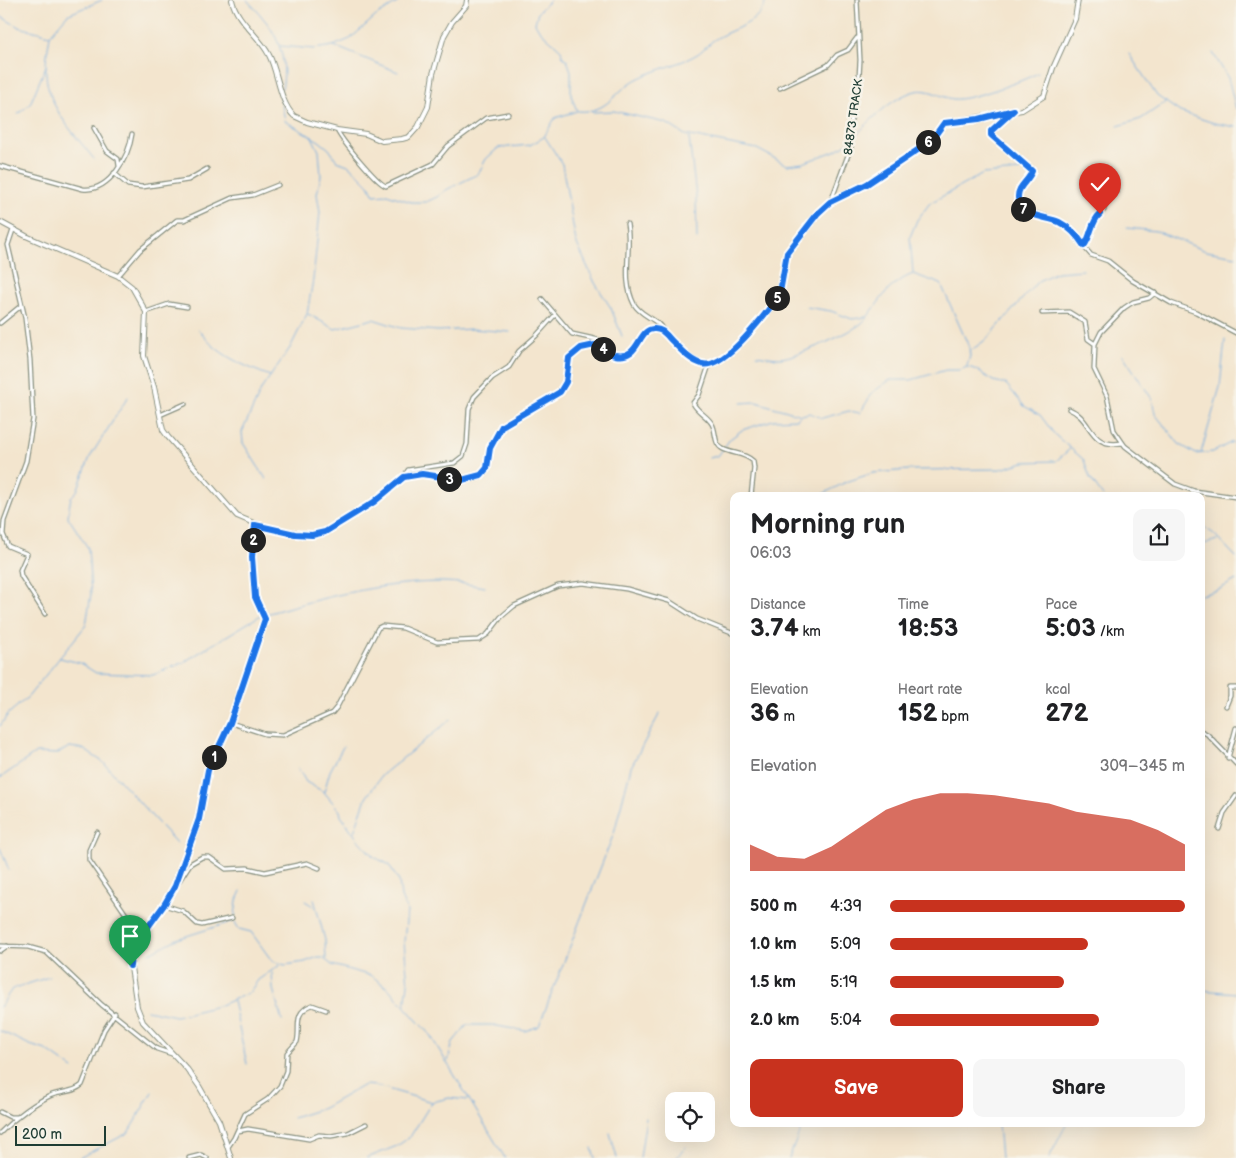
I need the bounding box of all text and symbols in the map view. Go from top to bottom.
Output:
street label: 84873 TRACK [841,78,866,156]
pin: 6 [916,130,940,154]
text: 6 [924,134,933,151]
pin [1079,163,1121,214]
icon: check [1086,170,1114,198]
pin: 7 [1010,196,1036,222]
text: 7 [1020,201,1027,218]
pin: 5 [764,286,790,310]
text: 5 [773,290,782,307]
pin: 4 [590,336,616,362]
text: 4 [599,341,608,358]
pin: 3 [436,466,462,492]
text: 3 [445,471,454,488]
text: Morning run [750,508,905,541]
button: share [1133,509,1185,561]
pin: 2 [240,528,266,552]
text: 2 [249,532,258,549]
text: 06:03 [750,544,792,563]
text: Distance [750,596,806,613]
text: Time [898,596,929,613]
text: Pace [1045,596,1077,613]
text: 3.74 [750,613,799,644]
text: 18:53 [898,613,958,644]
text: 5:03 [1045,613,1096,644]
text: km [799,623,821,640]
text: /km [1096,623,1124,640]
text: Elevation [750,681,808,698]
text: Heart rate [898,681,962,698]
text: kcal [1045,681,1070,698]
text: 36 [750,698,780,729]
text: 152 [898,698,938,729]
text: 272 [1045,698,1088,729]
text: m [780,708,795,725]
text: bpm [938,708,969,725]
pin: 1 [202,744,226,770]
text: 1 [212,749,217,766]
text: Elevation [750,757,817,776]
text: 309–345 m [1100,757,1185,776]
text: 500 m [750,897,797,916]
text: 4:39 [830,897,862,916]
pin [109,915,151,966]
icon: arrive [116,922,144,950]
text: 1.0 km [750,935,797,954]
text: 5:09 [830,935,861,954]
text: 1.5 km [750,973,796,992]
text: 5:19 [830,973,858,992]
text: 2.0 km [750,1011,799,1030]
text: 5:04 [830,1011,862,1030]
button: Save [750,1059,963,1117]
button: Share [973,1059,1185,1117]
map controls [665,1092,715,1142]
button: locate [665,1092,715,1142]
scale bar [15,1123,106,1146]
text: 200 m [22,1126,62,1143]

